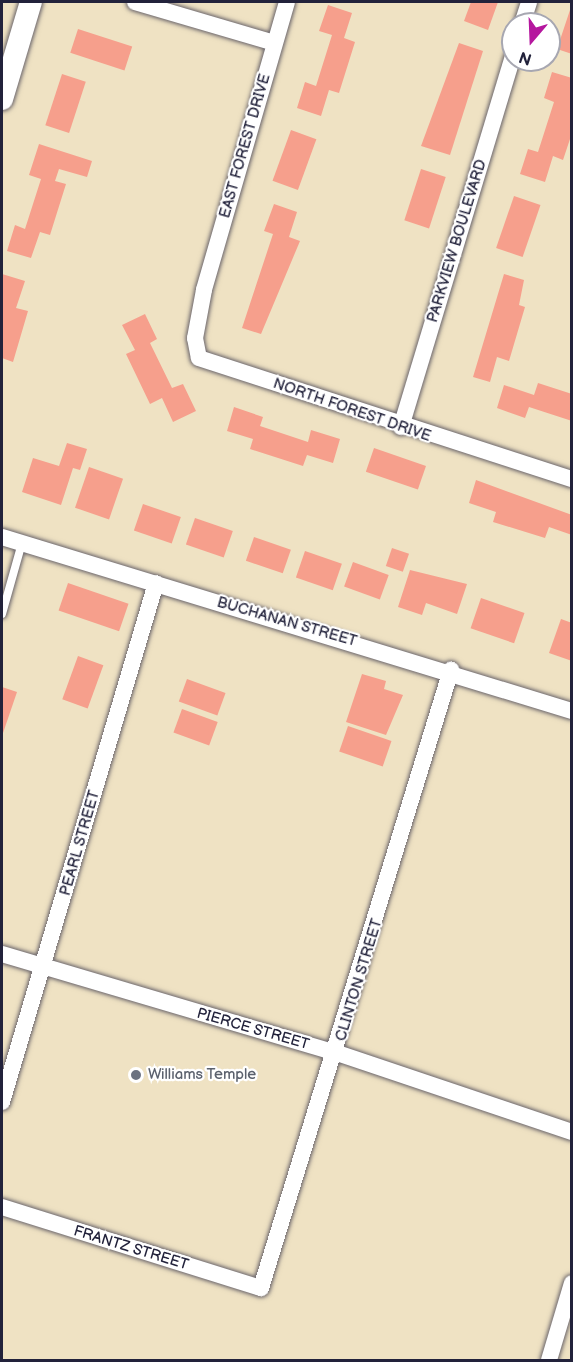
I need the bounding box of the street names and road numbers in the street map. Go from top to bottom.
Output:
street label: EAST FOREST DRIVE [216,72,274,220]
street label: PARKVIEW BOULEVARD [424,157,490,325]
street label: NORTH FOREST DRIVE [271,375,433,445]
street label: BUCHANAN STREET [215,593,359,651]
street label: PEARL STREET [56,788,104,898]
street label: CLINTON STREET [332,916,386,1044]
street label: PIERCE STREET [195,1004,311,1054]
street label: FRANTZ STREET [71,1222,191,1274]

